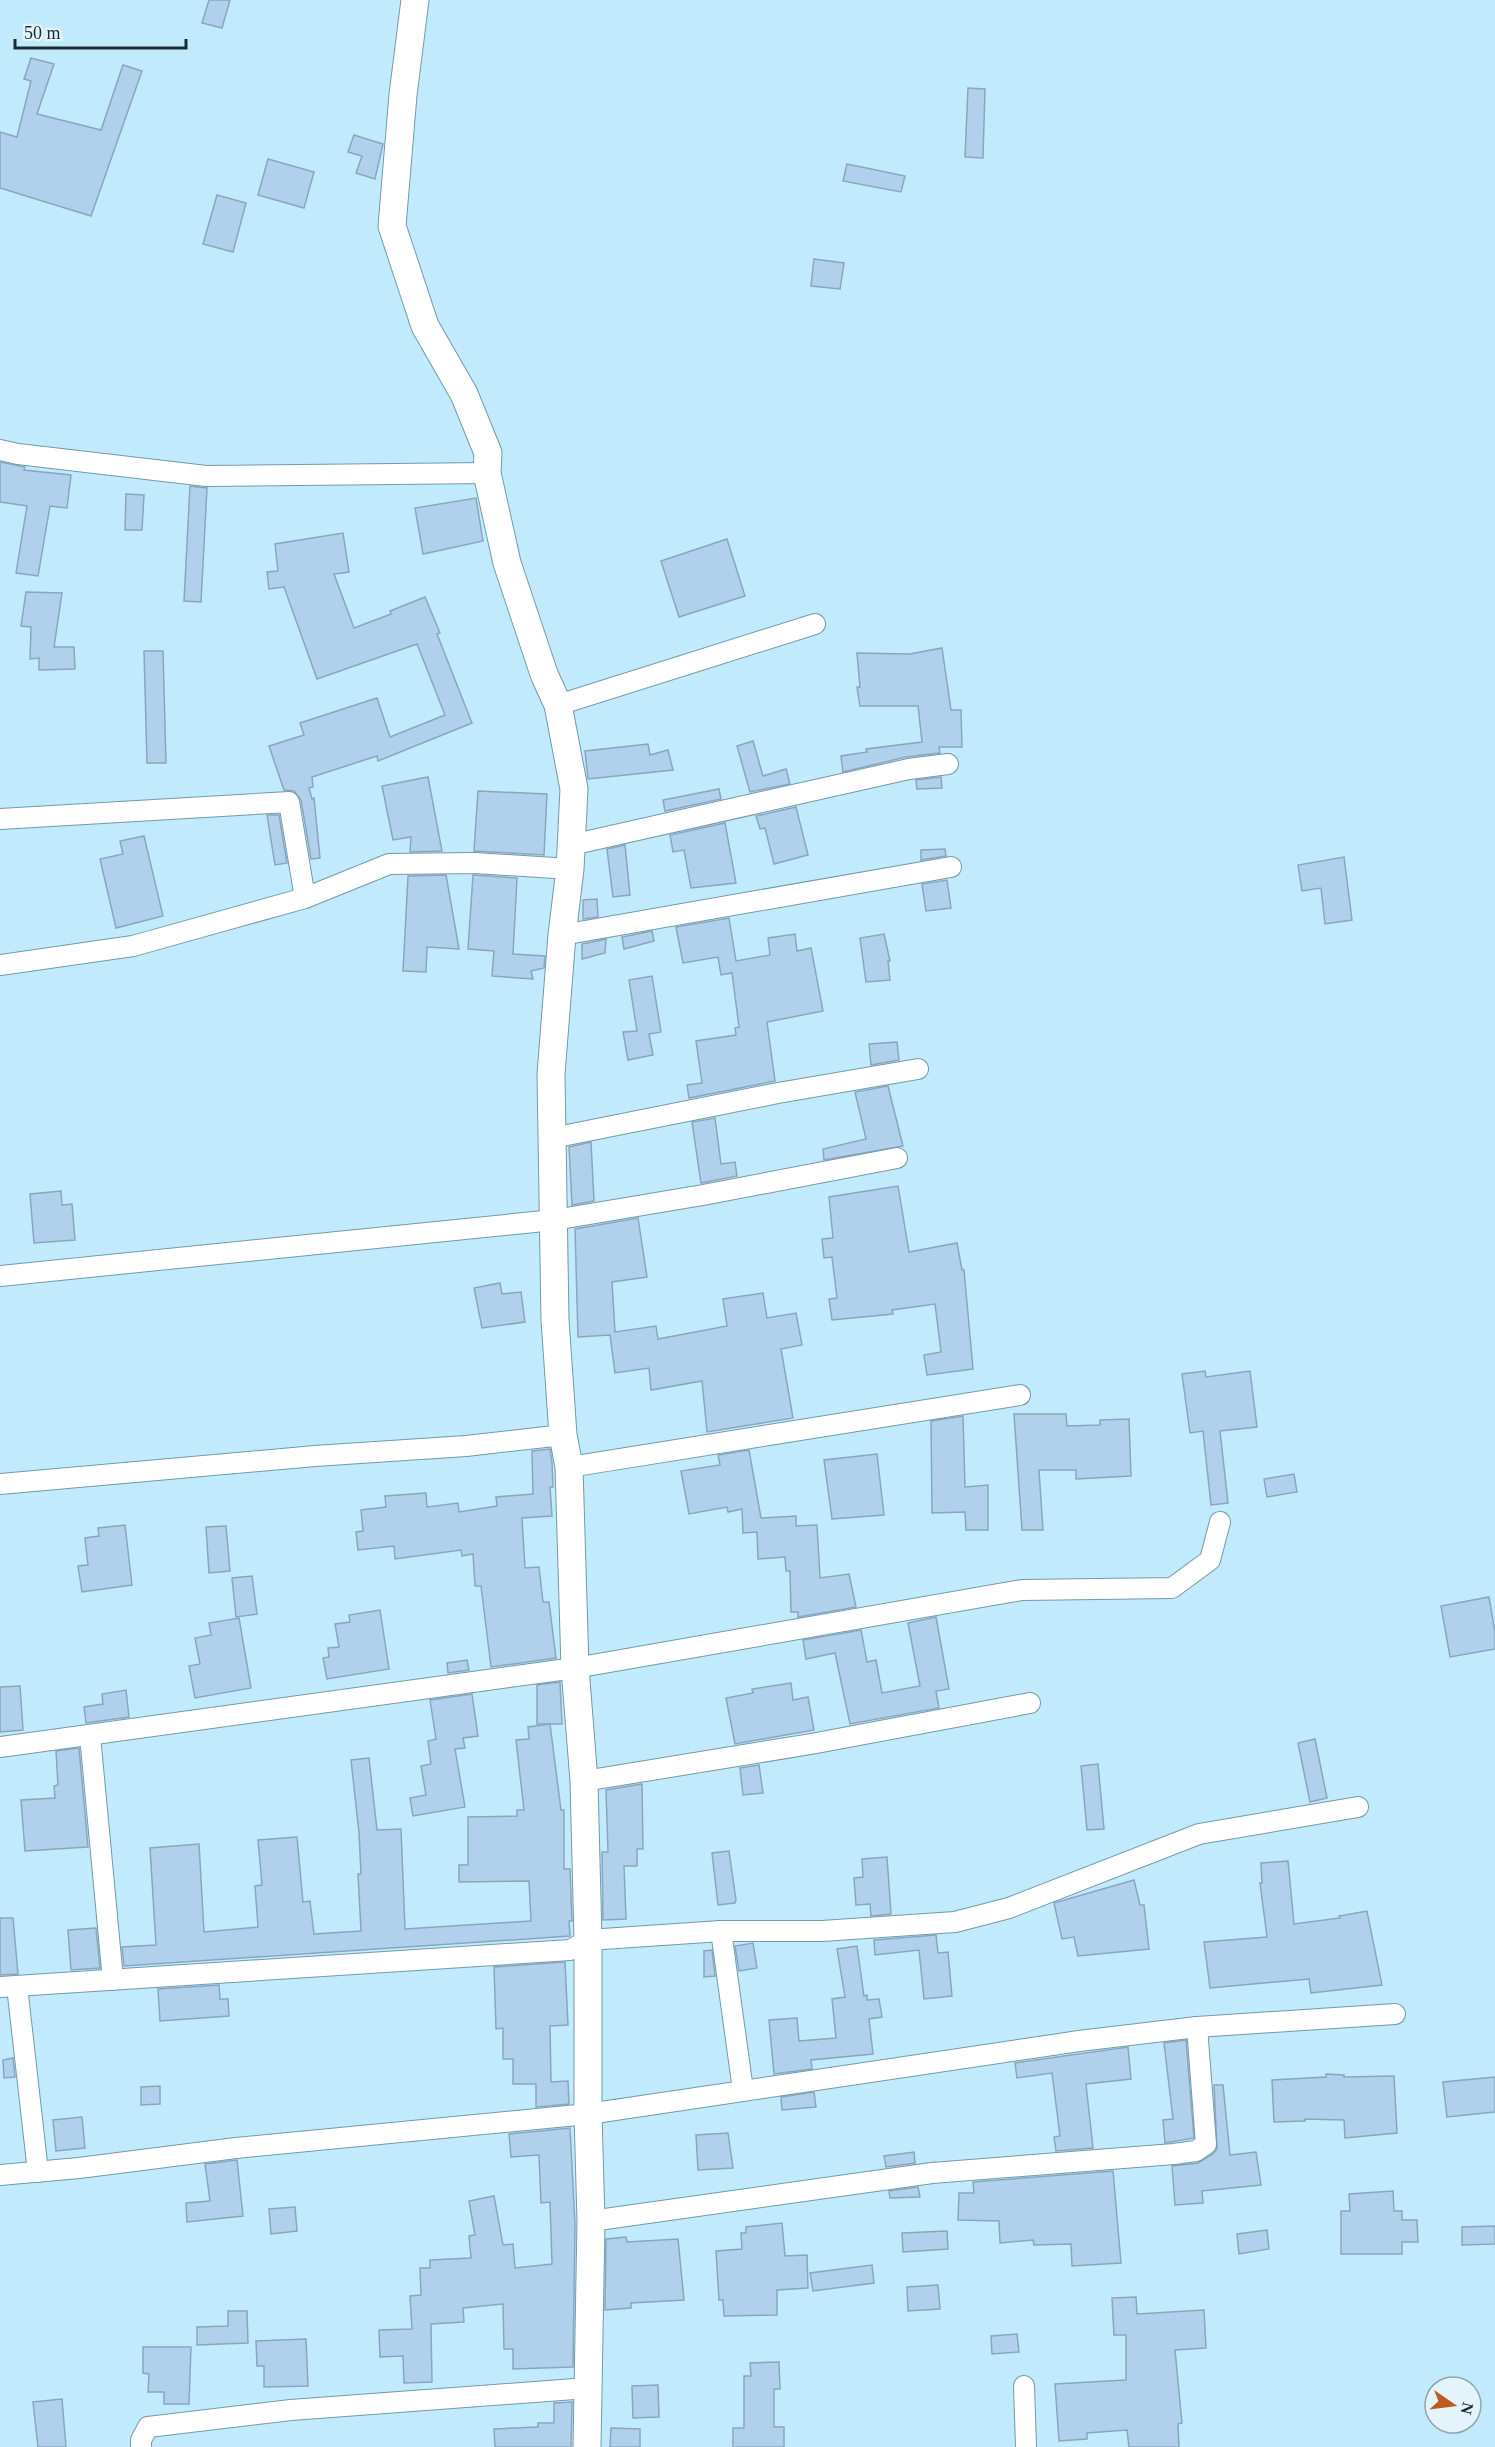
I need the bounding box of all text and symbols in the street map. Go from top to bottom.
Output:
scale bar [15,12,186,50]
text: 50 m [24,23,61,43]
north arrow [1423,2375,1483,2435]
text: N [1457,2401,1477,2417]

